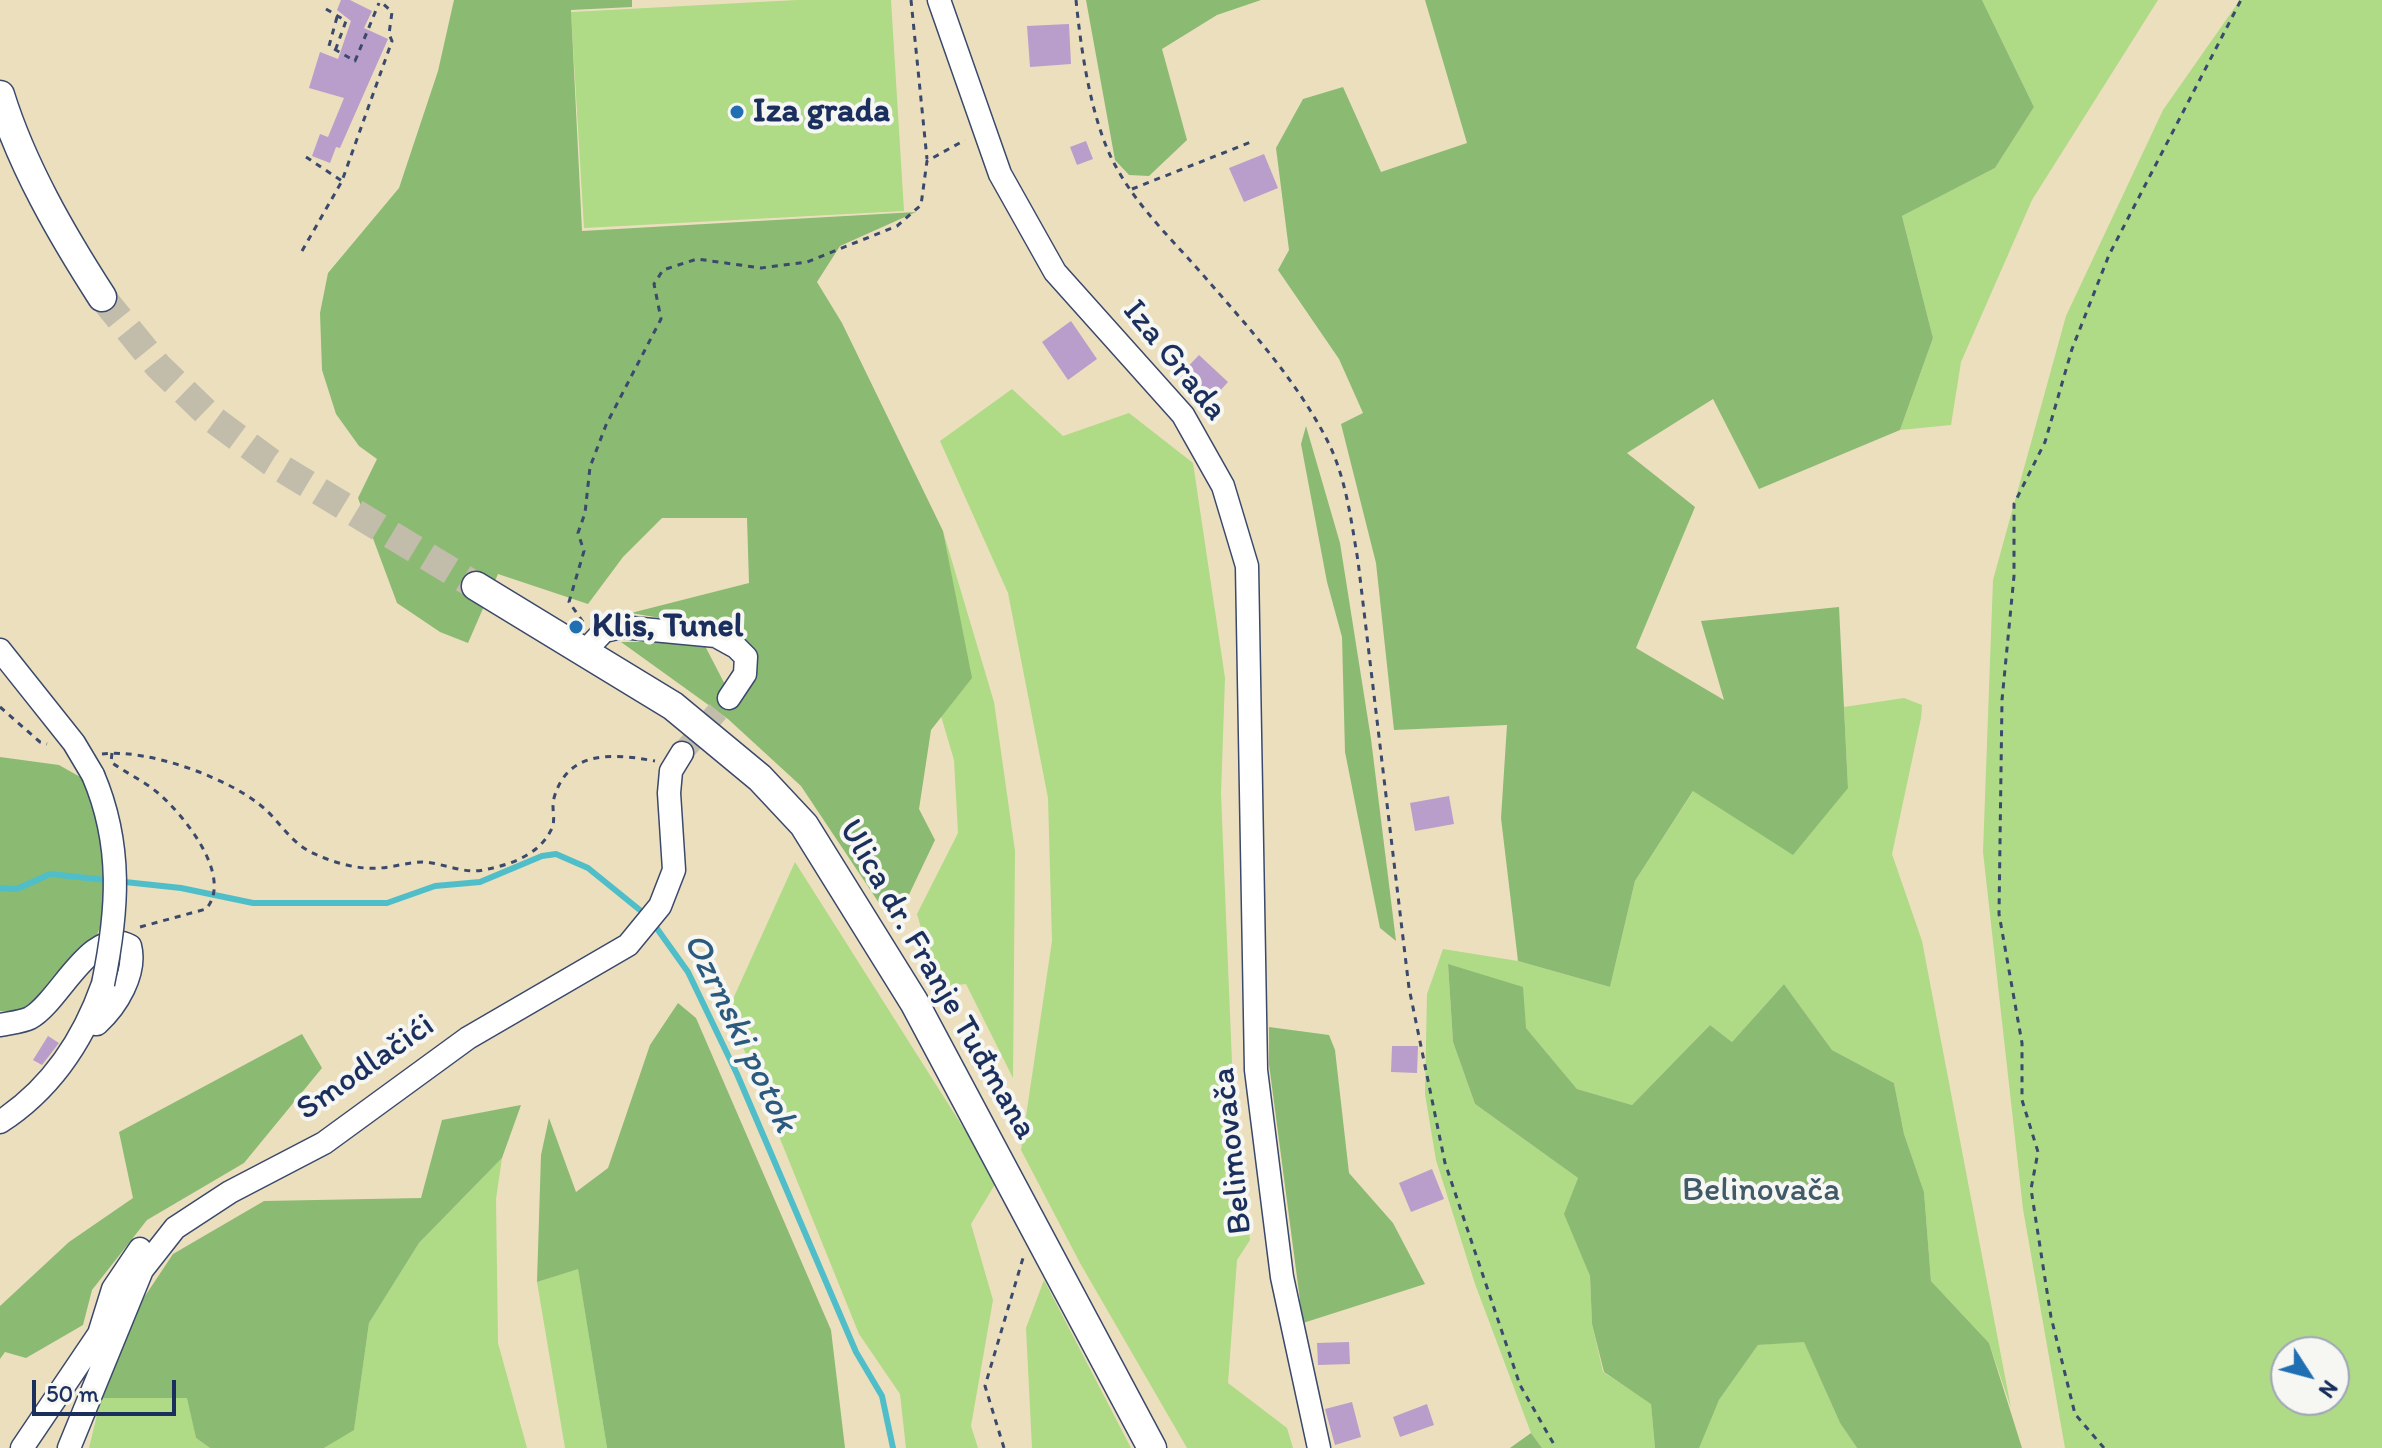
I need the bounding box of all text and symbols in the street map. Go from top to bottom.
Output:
place label: Iza grada [753,92,890,132]
marker: Iza grada [728,103,746,121]
street label: Iza Grada [1113,292,1235,430]
place label: Klis, Tunel [592,607,743,647]
marker: Klis, Tunel [567,618,585,636]
street label: Ulica dr. Franje Tuđmana [829,813,1045,1147]
water label: Ozrnski potok [672,926,806,1140]
street label: Smodlačići [289,1006,443,1130]
street label: Belimovača [1204,1066,1262,1236]
park label: Belinovača [1682,1171,1840,1211]
north arrow [2270,1336,2350,1416]
scale bar [36,1364,180,1414]
text: N [2313,1375,2343,1403]
text: 50 m [46,1379,99,1408]

